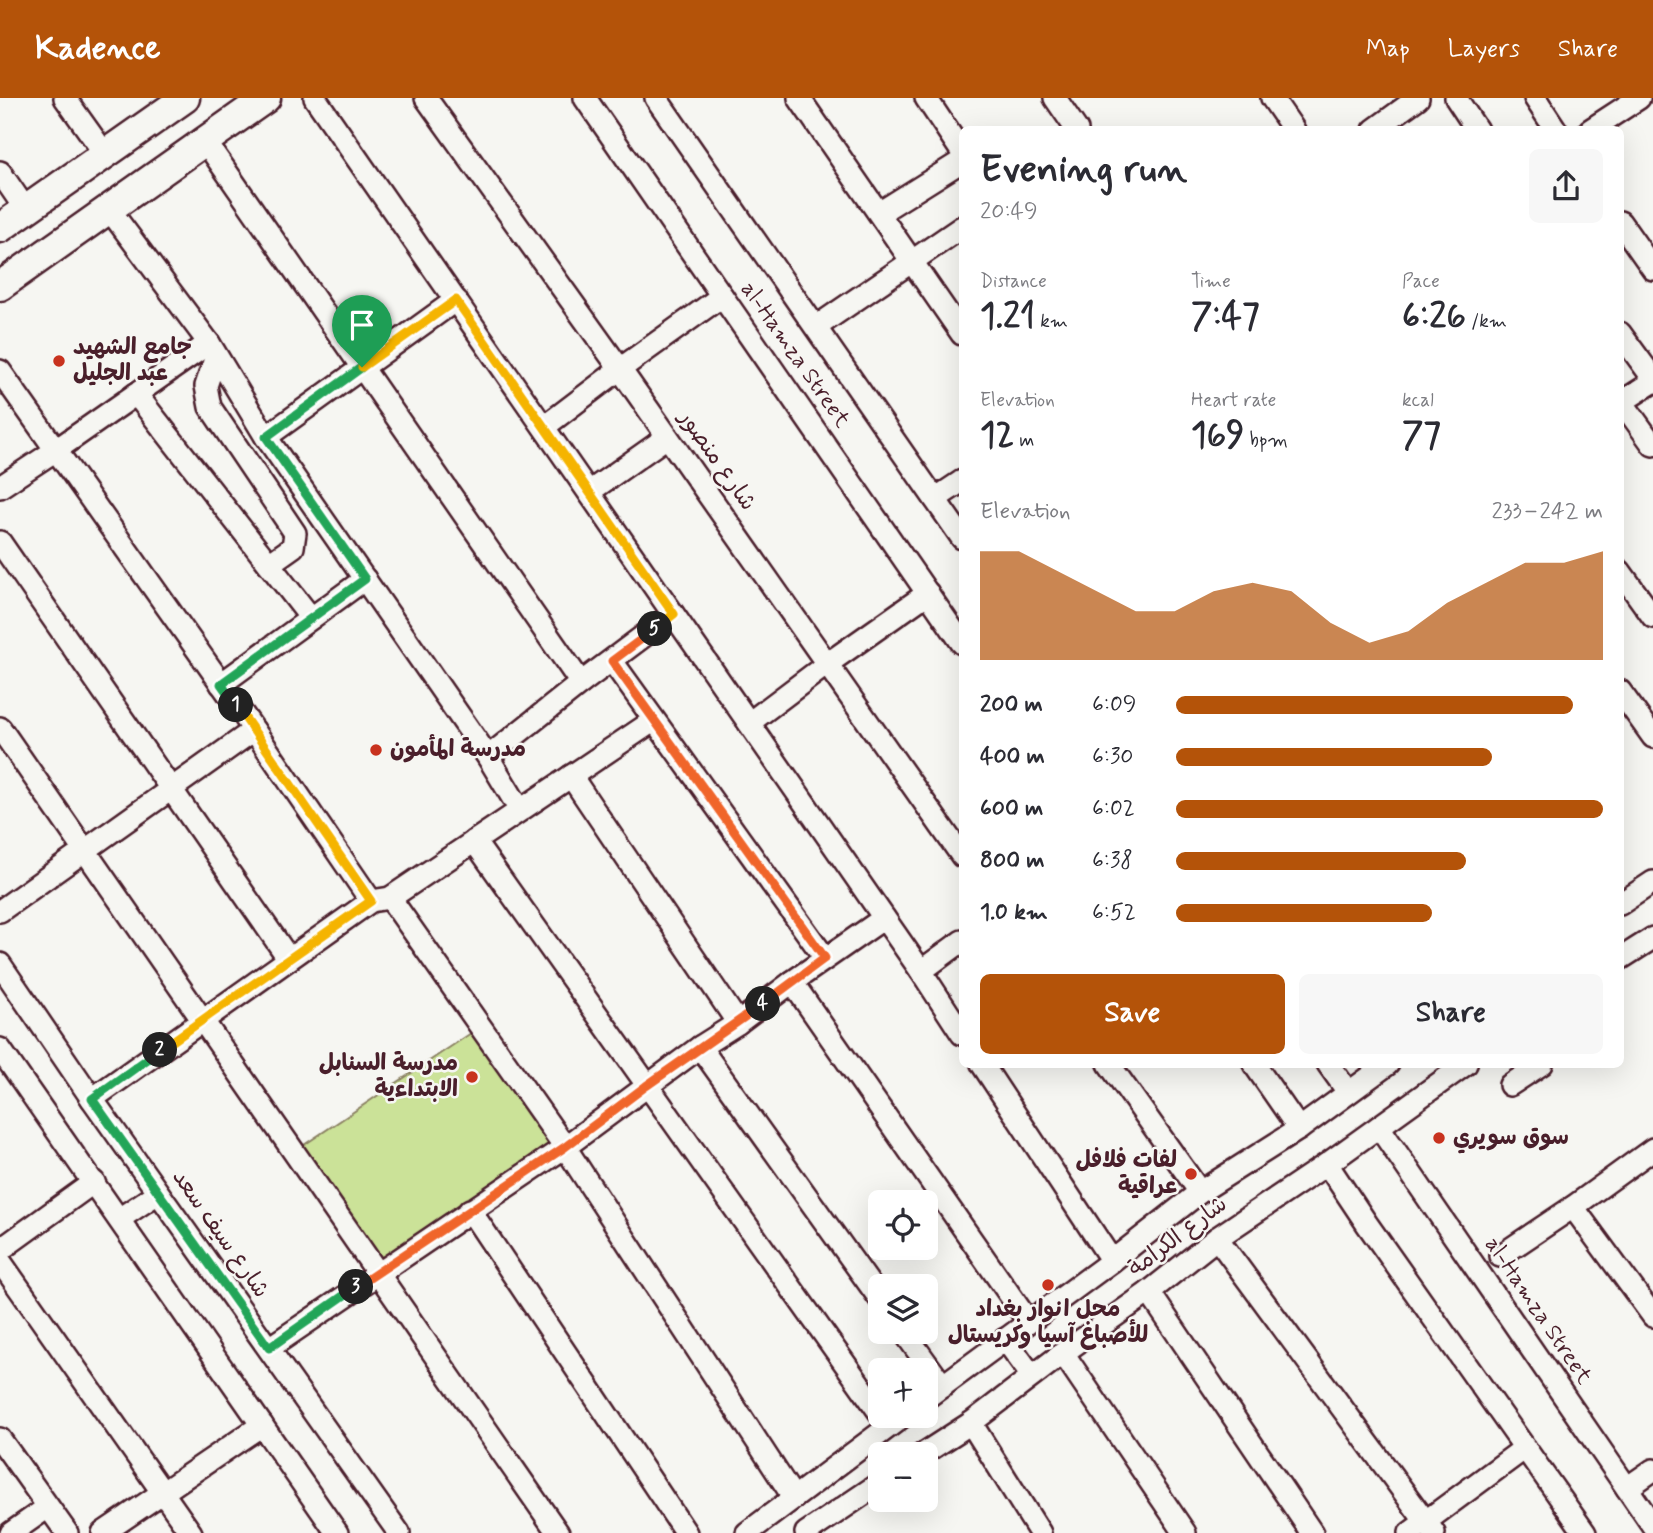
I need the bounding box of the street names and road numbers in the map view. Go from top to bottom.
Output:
street label: al-Hamza Street [733,276,857,434]
street label: شارع منصور [670,403,763,517]
street label: شارع سيف سعد [165,1164,275,1304]
street label: شارع الكرامة [1122,1190,1234,1284]
street label: al-Hamza Street [1478,1231,1599,1391]

